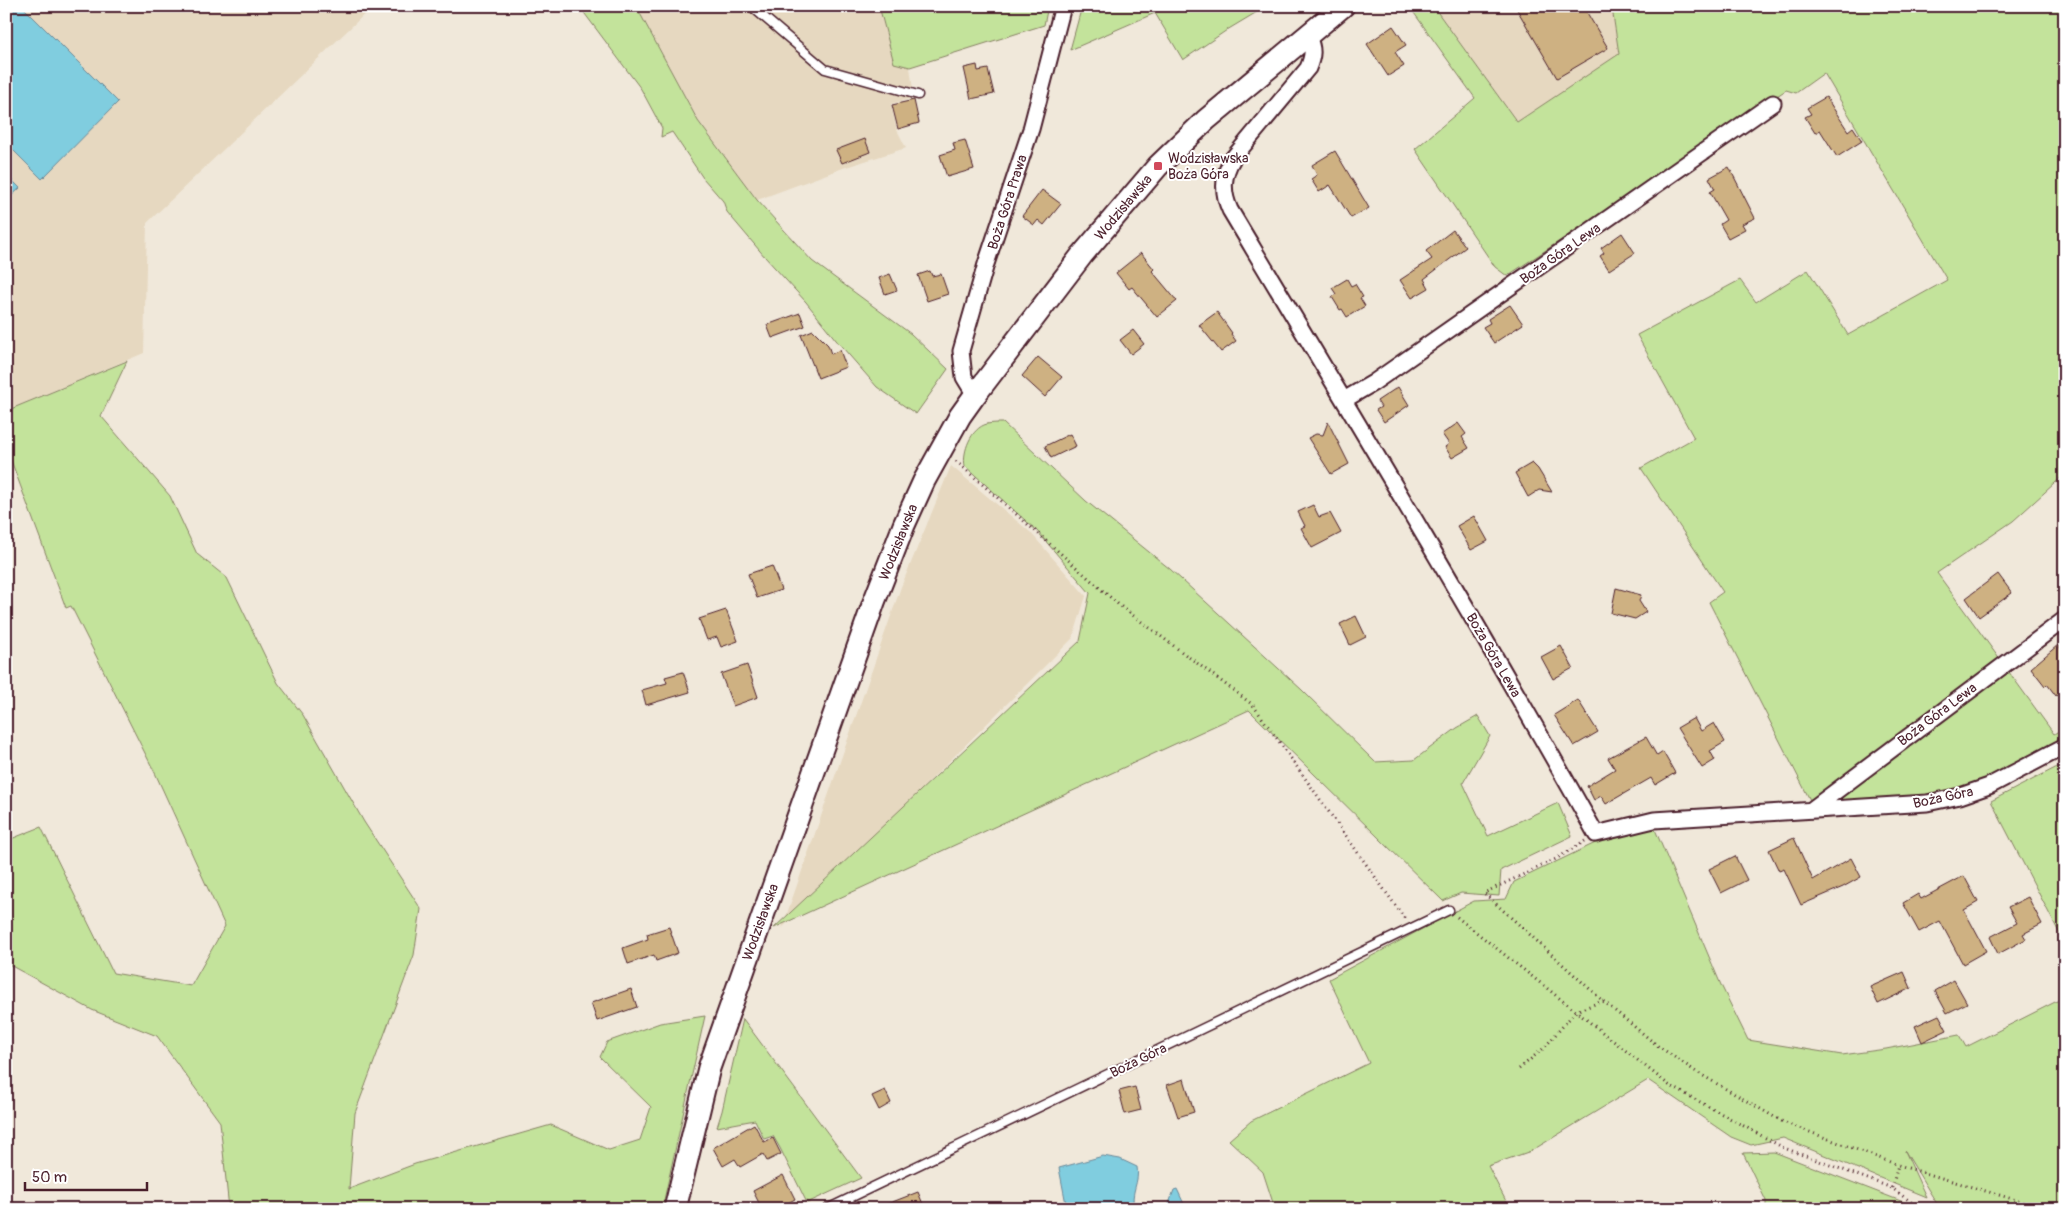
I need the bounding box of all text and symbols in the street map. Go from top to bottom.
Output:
place label: Wodzisławska Boża Góra [1168,150,1248,183]
street label: Boża Góra Prawa [984,153,1031,252]
marker: Wodzisławska Boża Góra [1152,160,1164,172]
street label: Wodzisławska [1091,171,1156,244]
street label: Boża Góra Lewa [1517,219,1604,287]
street label: Wodzisławska [876,502,921,583]
street label: Boża Góra Lewa [1463,610,1525,700]
street label: Boża Góra Lewa [1894,679,1980,750]
street label: Boża Góra [1912,783,1975,812]
street label: Wodzisławska [739,881,782,963]
street label: Boża Góra [1107,1039,1169,1081]
scale bar [25,1160,148,1192]
text: 50 m [32,1168,67,1187]

